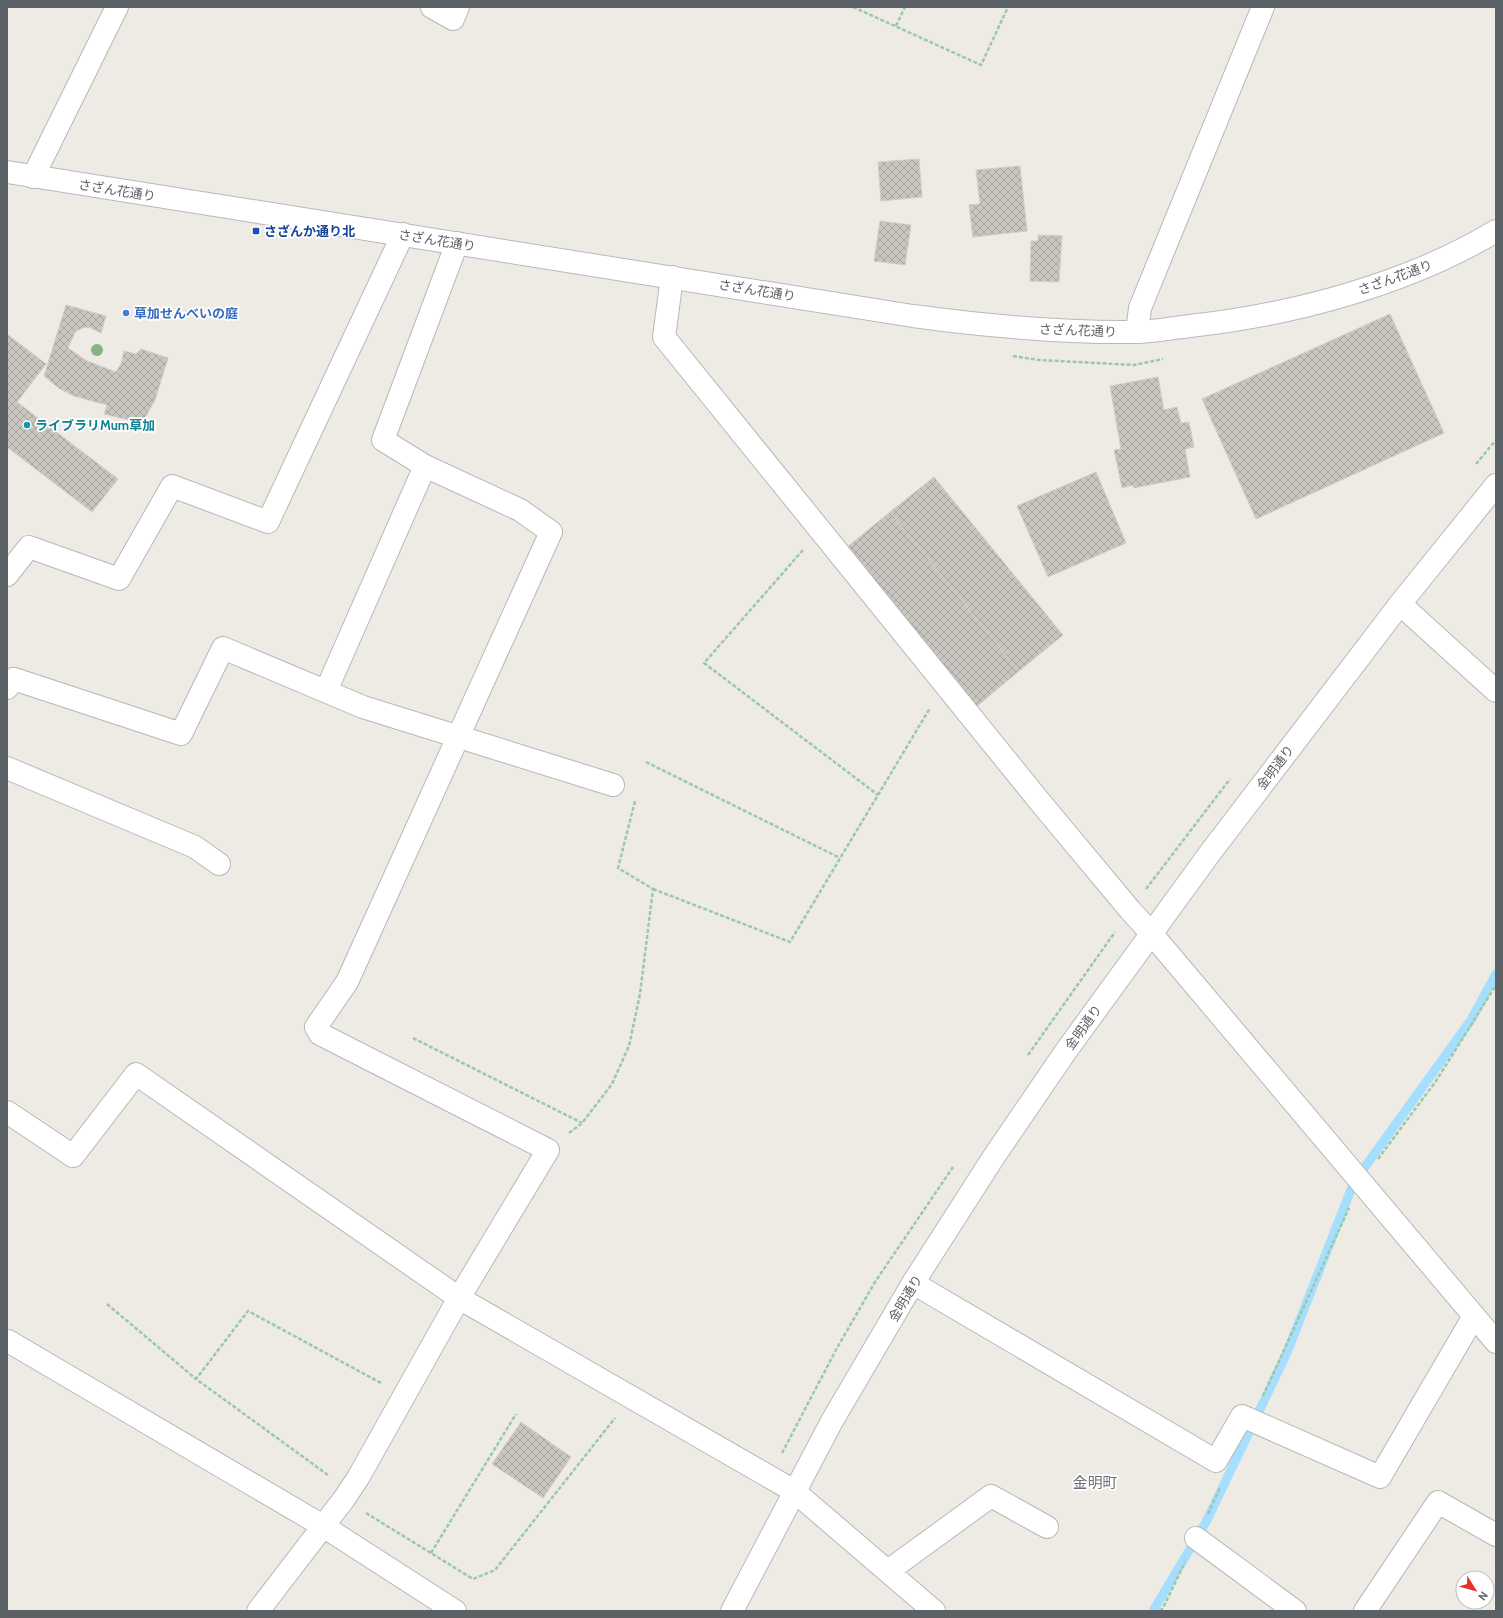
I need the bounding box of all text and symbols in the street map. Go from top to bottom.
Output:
street label: さざん花通り [77,176,157,204]
place label: さざんか通り北 [264,223,355,239]
marker: さざんか通り北 [251,226,261,236]
street label: さざん花通り [397,226,477,254]
street label: さざん花通り [1356,256,1434,298]
street label: さざん花通り [717,276,797,304]
place label: 草加せんべいの庭 [134,305,238,321]
marker: 草加せんべいの庭 [121,308,131,318]
street label: さざん花通り [1039,321,1117,339]
place label: ライブラリMum草加 [35,417,155,433]
marker: ライブラリMum草加 [22,420,32,430]
street label: 金明通り [1253,741,1297,793]
street label: 金明通り [1061,1001,1105,1053]
street label: 金明通り [885,1272,925,1324]
district label: 金明町 [1072,1474,1118,1492]
north arrow [1455,1570,1495,1610]
text: N [1475,1589,1491,1603]

